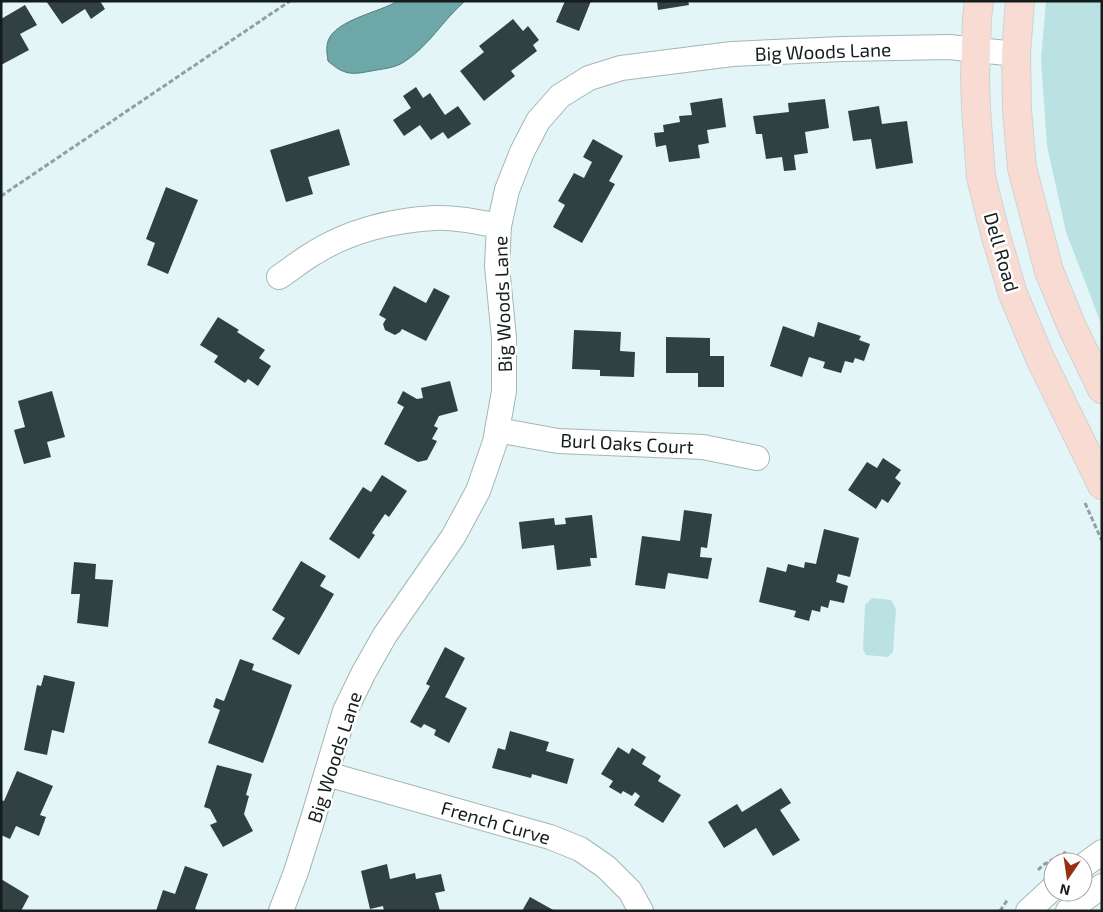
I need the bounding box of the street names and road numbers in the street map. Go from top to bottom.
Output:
street label: Big Woods Lane [754,37,892,65]
street label: Dell Road [980,210,1024,294]
street label: Big Woods Lane [488,235,516,373]
street label: Burl Oaks Court [560,428,694,458]
street label: Big Woods Lane [302,689,366,825]
street label: French Curve [439,795,553,849]

